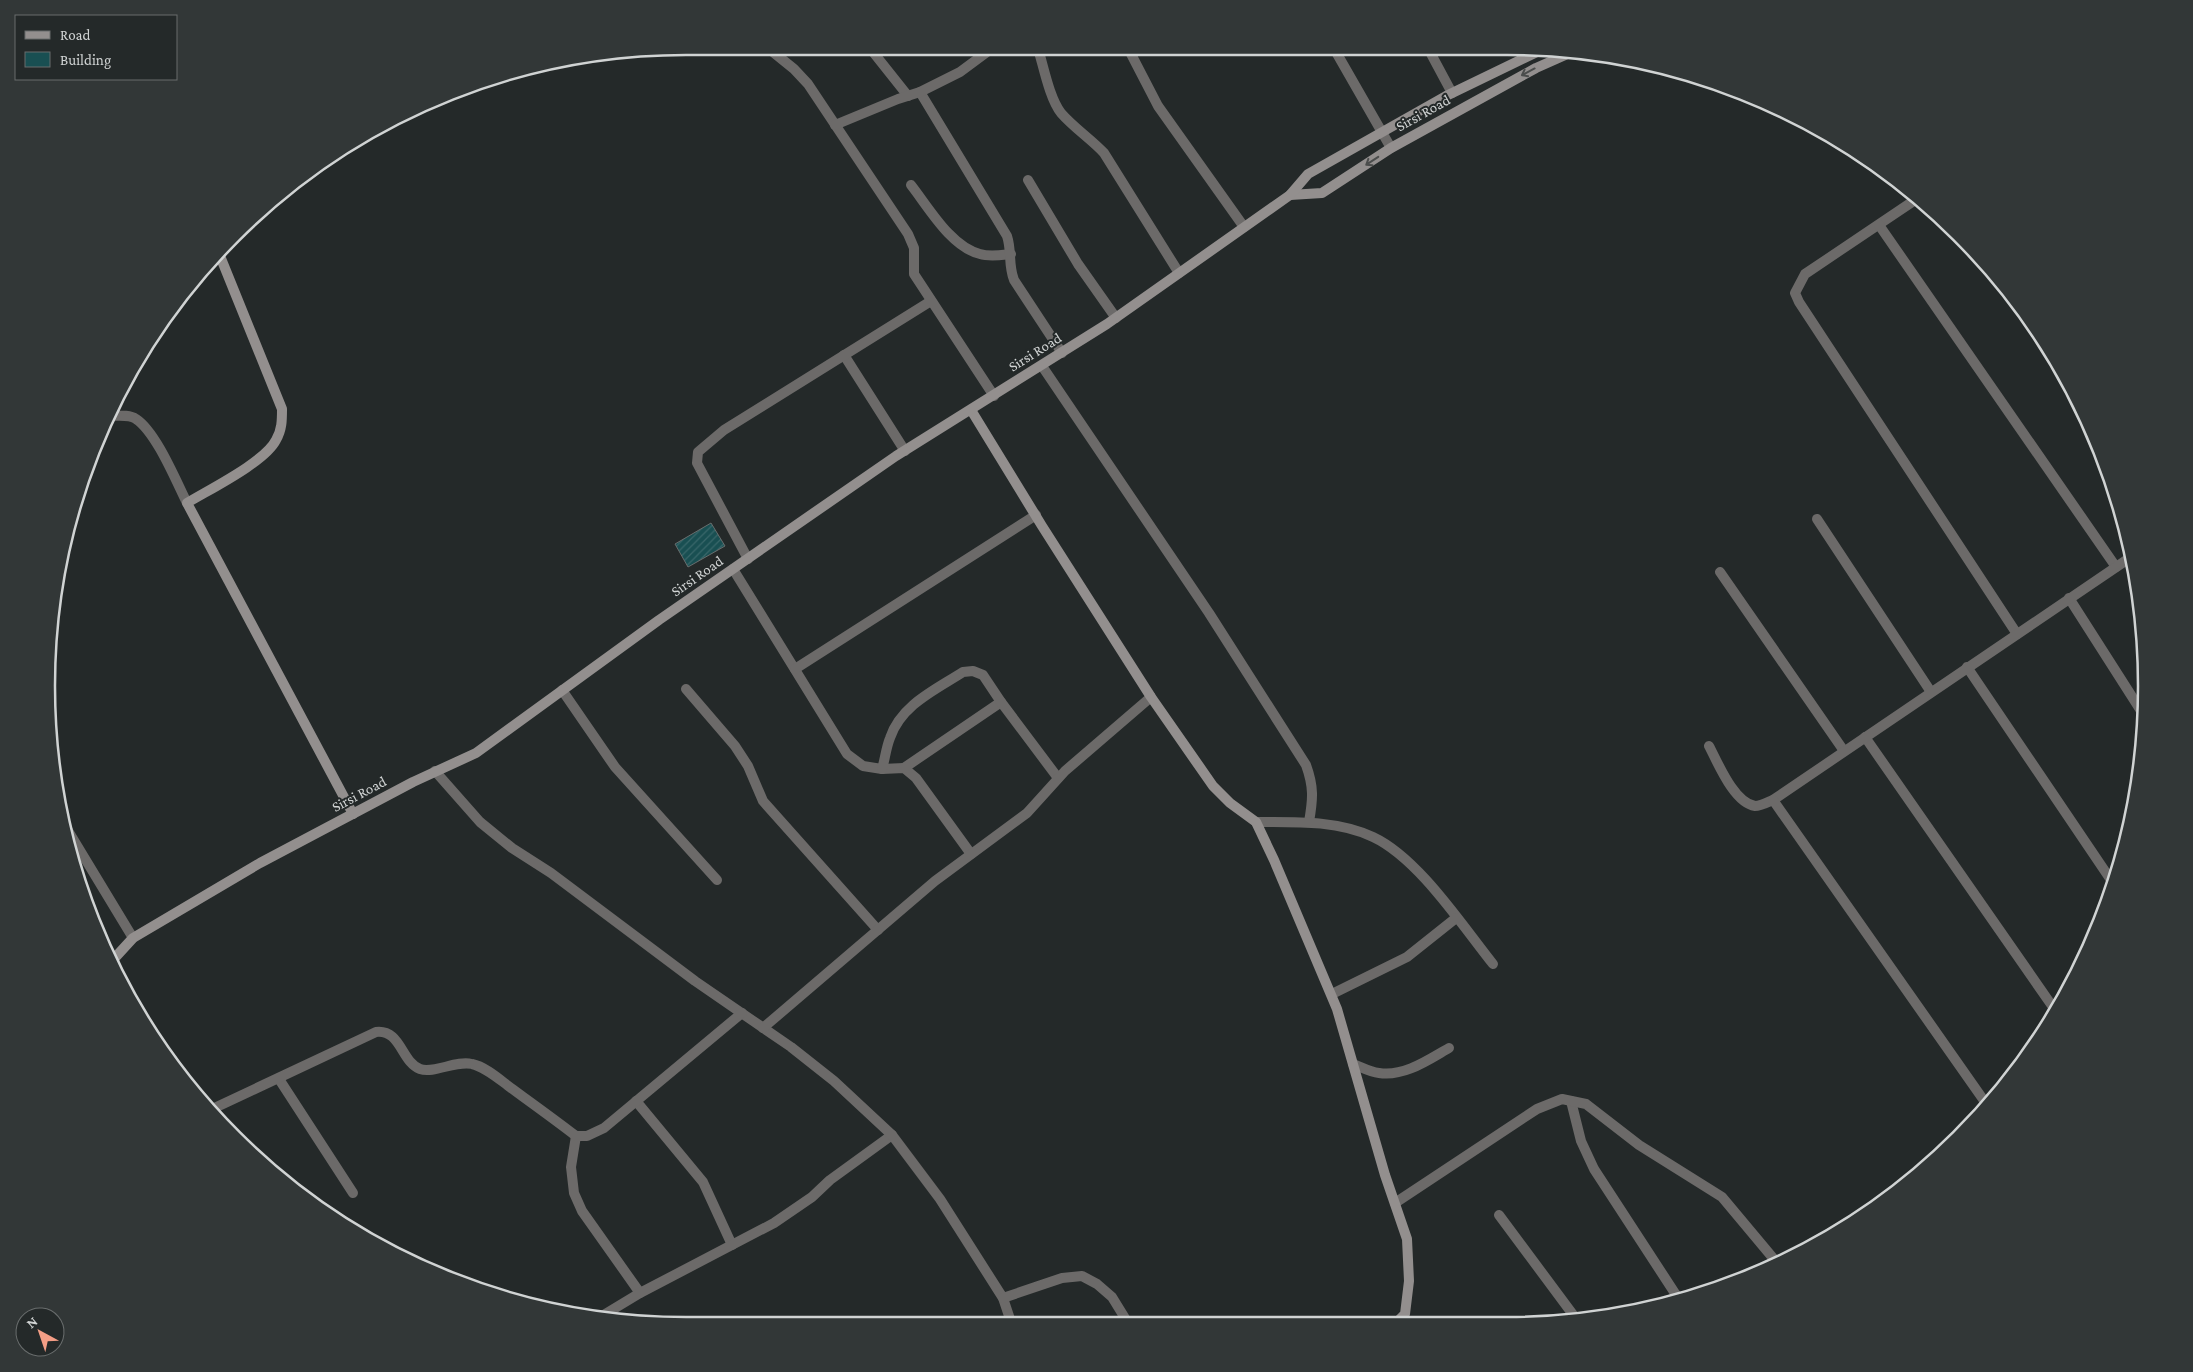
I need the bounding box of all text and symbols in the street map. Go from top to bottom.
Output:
legend [15,15,178,80]
text: Road [60,27,91,43]
text: Building [60,52,111,69]
one-way arrow [1522,68,1536,78]
street label: Sirsi Road [1393,92,1453,134]
one-way arrow [1365,156,1379,166]
street label: Sirsi Road [1006,329,1064,374]
street label: Sirsi Road [668,552,726,600]
street label: Sirsi Road [329,773,389,815]
north arrow [15,1307,65,1357]
text: N [23,1313,41,1331]

